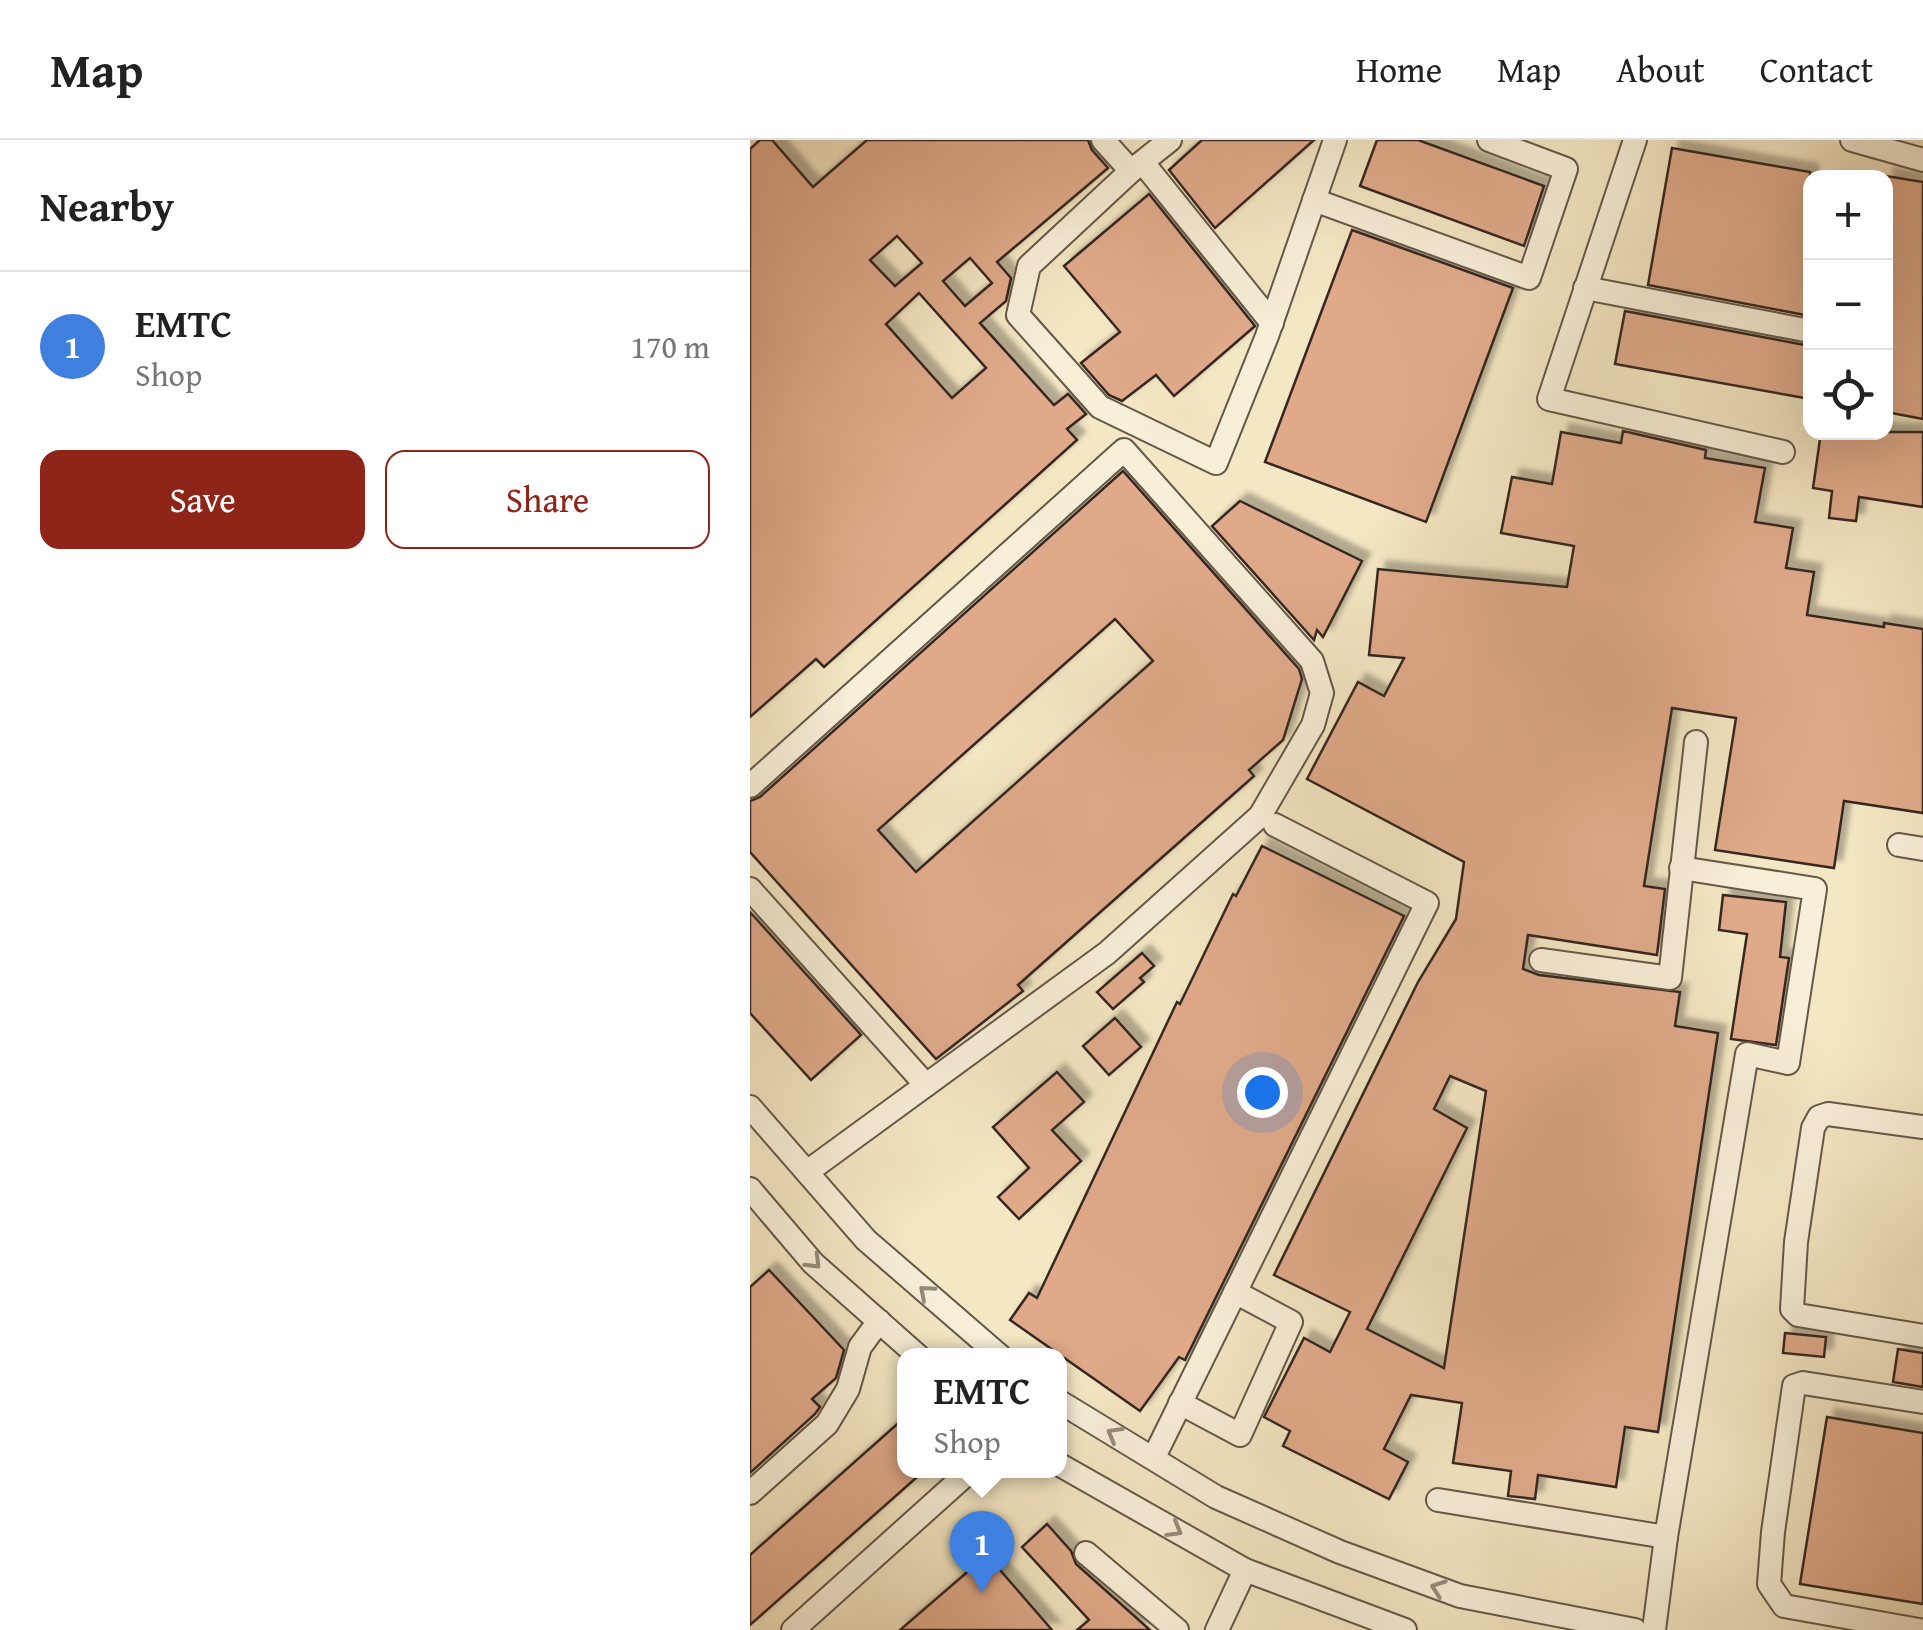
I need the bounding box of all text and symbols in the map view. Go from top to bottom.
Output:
text: Map [50,34,143,105]
text: Home [1356,44,1442,95]
text: Map [1497,44,1561,95]
text: About [1616,44,1705,95]
text: Contact [1760,44,1873,95]
map controls [1803,170,1893,440]
button: + [1803,170,1893,260]
text: Nearby [40,175,174,236]
button: − [1803,260,1893,350]
text: EMTC [135,295,232,351]
text: 1 [64,323,81,370]
text: 170 m [631,323,710,370]
button: locate [1803,350,1893,440]
text: Shop [135,351,202,398]
button: Save [40,450,365,549]
button: Share [385,450,710,549]
your location [1237,1067,1288,1118]
one-way arrow [802,1251,820,1269]
one-way arrow [920,1285,938,1303]
popup [897,1348,1067,1478]
text: EMTC [934,1362,1030,1418]
text: Shop [934,1418,1001,1465]
one-way arrow [1107,1426,1125,1446]
pin: 1 [950,1510,1014,1593]
one-way arrow [1164,1518,1182,1538]
one-way arrow [1430,1579,1447,1599]

